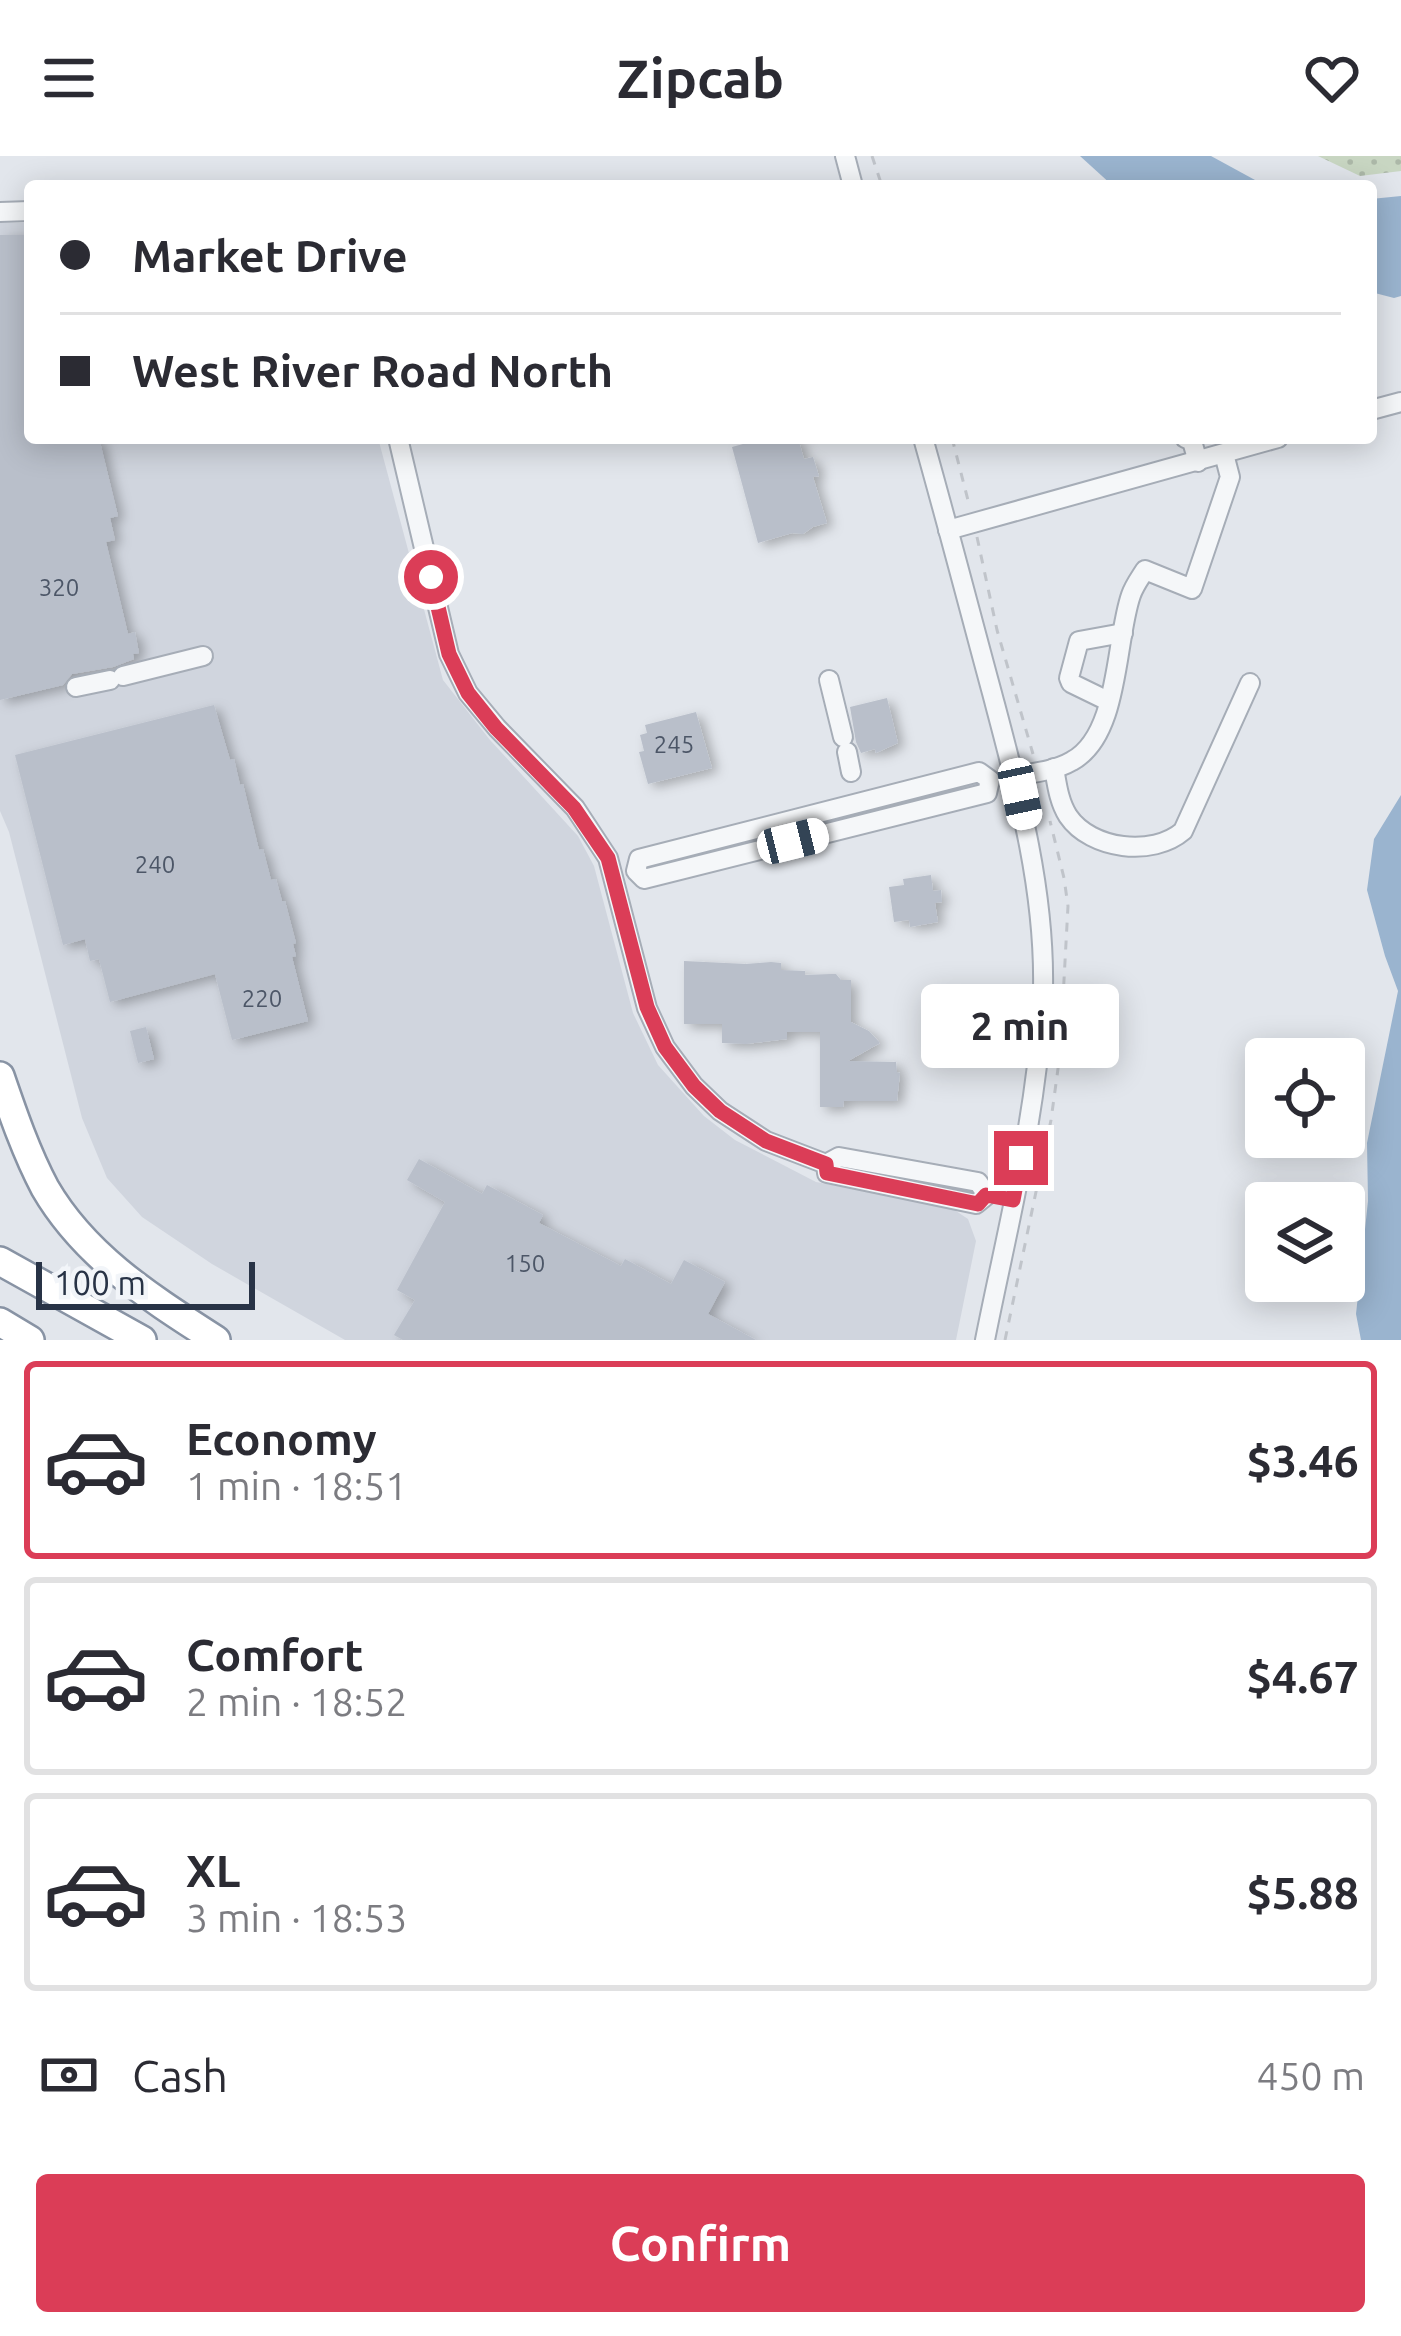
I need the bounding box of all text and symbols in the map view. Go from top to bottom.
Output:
icon: menu [36,45,102,111]
icon: heart [1299,45,1365,111]
text: Zipcab [617,48,784,108]
text: Market Drive [132,230,408,281]
text: West River Road North [132,345,613,396]
route start [404,550,458,604]
house number: 320 [39,574,79,601]
house number: 245 [654,731,694,758]
car [995,755,1045,833]
car [754,815,832,867]
house number: 240 [135,851,175,878]
callout: 2 min [922,984,1120,1068]
house number: 220 [242,985,282,1012]
text: 2 min [971,1004,1069,1047]
map controls [1245,1038,1365,1302]
button: locate [1245,1038,1365,1158]
route end [994,1131,1048,1185]
button: layers [1245,1182,1365,1302]
house number: 150 [505,1250,545,1277]
scale bar [36,1256,255,1309]
text: 100 m [54,1264,146,1301]
icon: car [42,1406,150,1514]
text: Economy [186,1413,377,1464]
text: $3.46 [1246,1435,1359,1486]
text: 1 min · 18:51 [186,1464,407,1507]
icon: car [42,1622,150,1730]
text: Comfort [186,1629,363,1680]
text: $4.67 [1246,1651,1359,1702]
text: 2 min · 18:52 [186,1680,407,1723]
icon: car [42,1838,150,1946]
text: XL [186,1845,240,1896]
text: $5.88 [1246,1867,1359,1918]
text: 3 min · 18:53 [186,1896,407,1939]
icon: cash [36,2042,102,2108]
text: Cash [132,2050,228,2101]
text: 450 m [1256,2054,1365,2097]
button: Confirm [36,2174,1365,2312]

